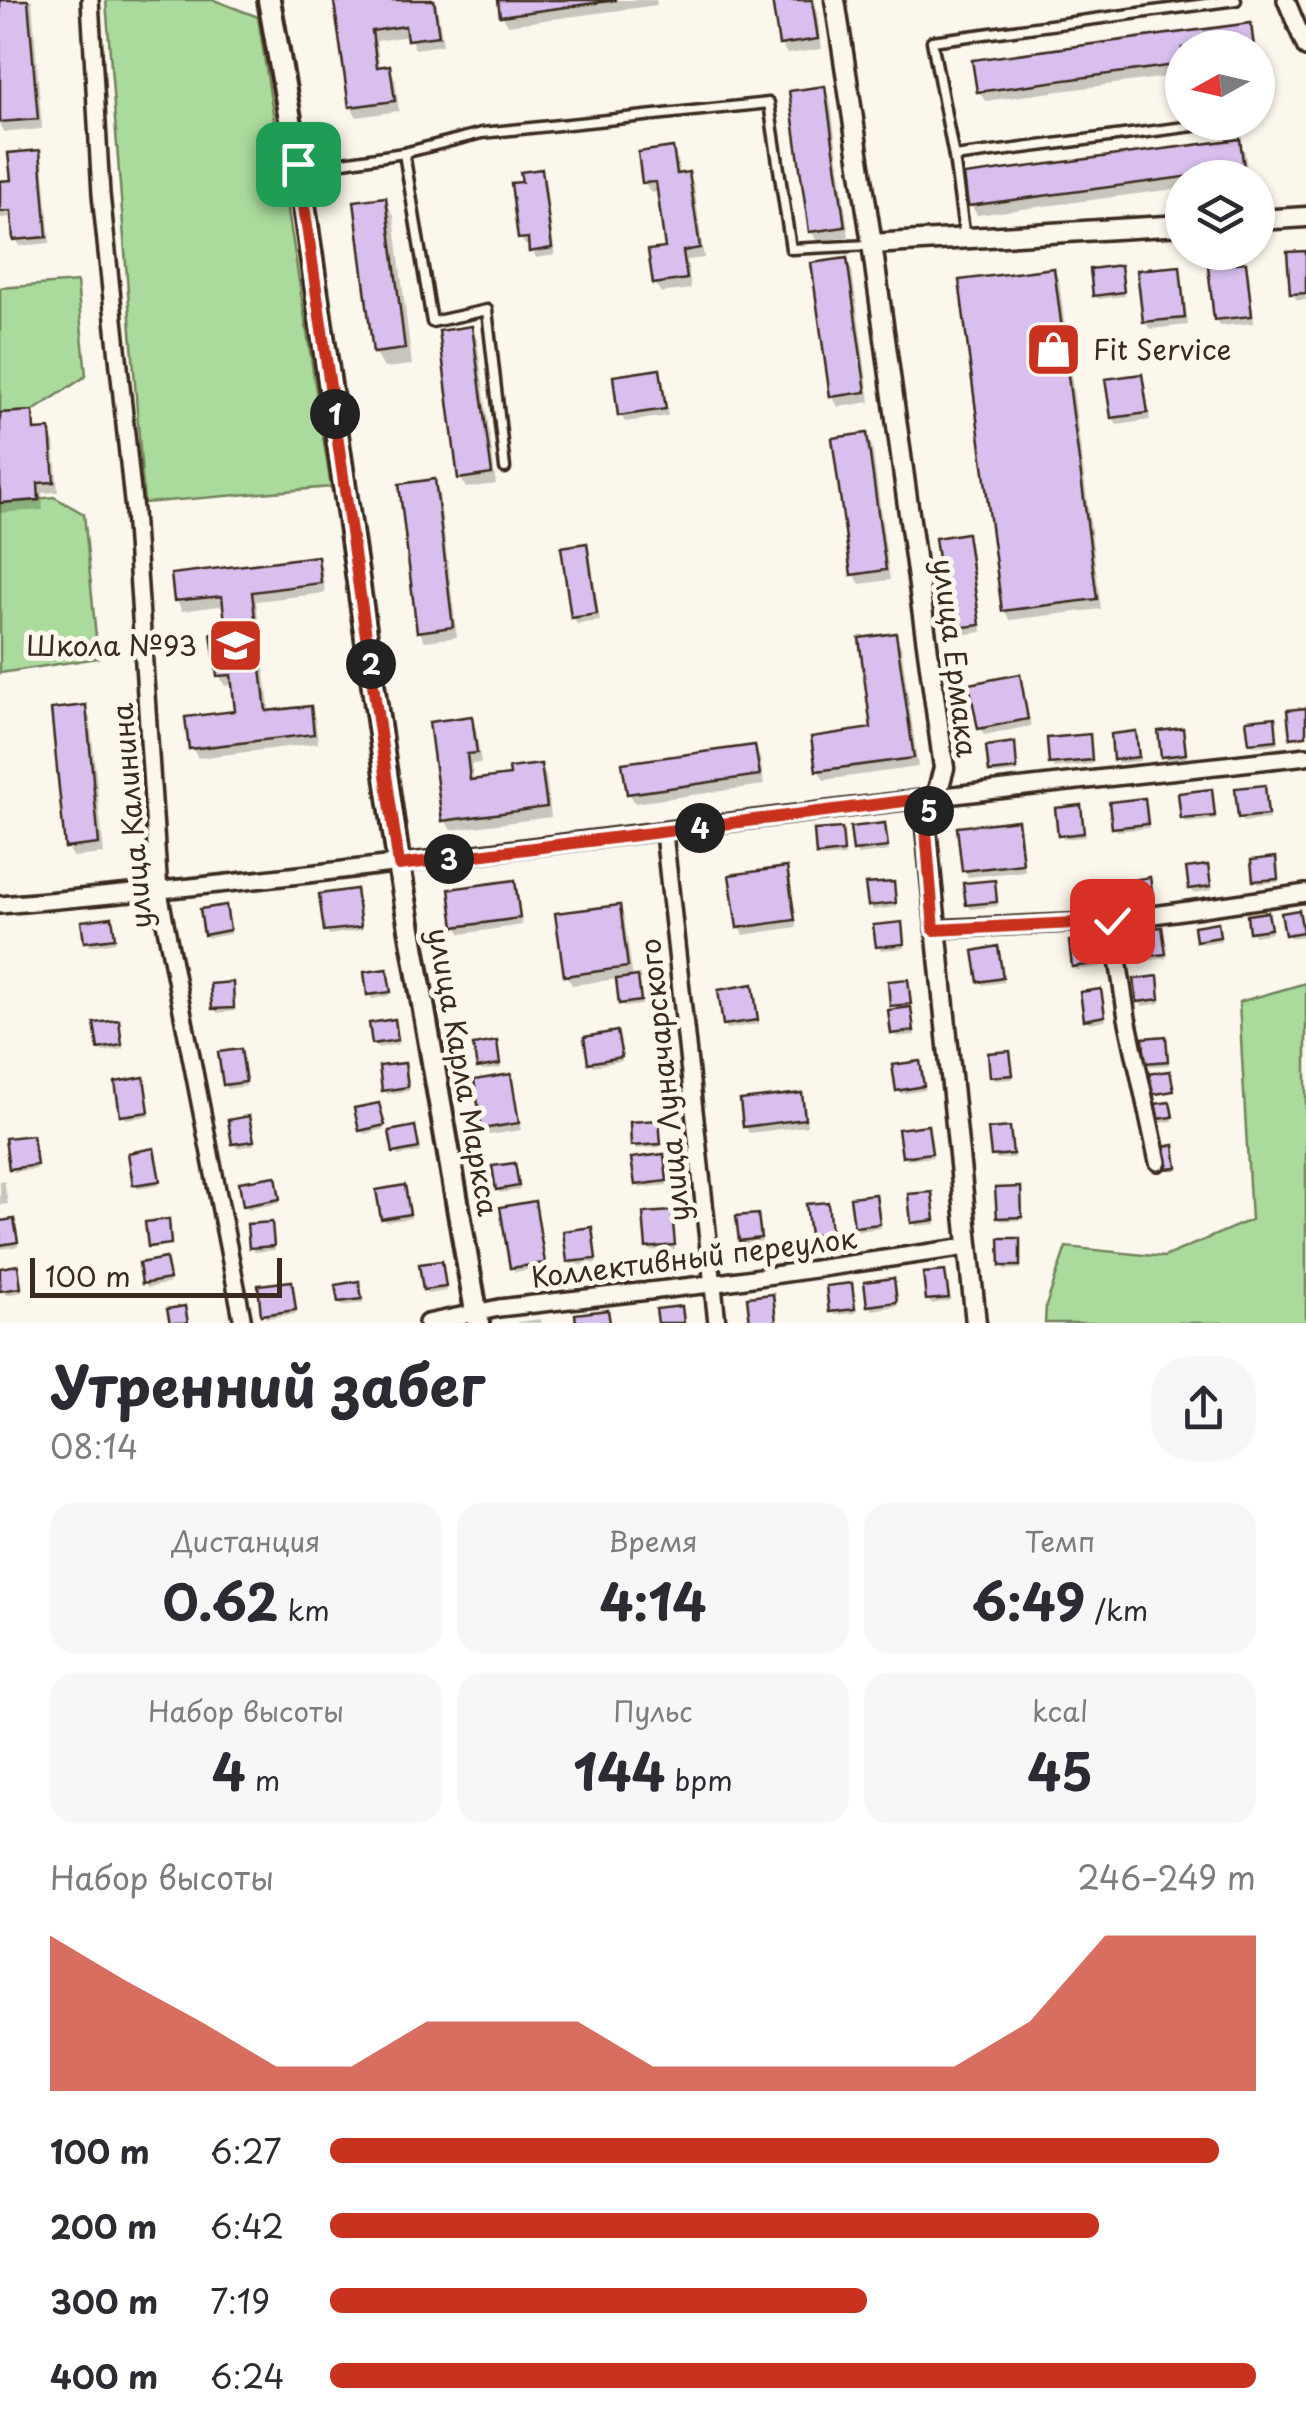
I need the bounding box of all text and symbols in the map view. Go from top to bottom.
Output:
north arrow [1165,30,1275,140]
map controls [1165,30,1275,270]
pin [256,122,341,207]
icon: arrive [271,137,326,192]
button: layers [1165,160,1275,270]
shop icon: Fit Service [1024,320,1084,380]
place label: Fit Service [1093,327,1231,370]
pin: 1 [310,389,360,439]
text: 1 [328,392,342,435]
street label: улица Ермака [923,556,990,760]
school or university icon: Школа №93 [206,616,266,676]
place label: Школа №93 [26,623,197,666]
pin: 2 [346,639,396,689]
text: 2 [361,642,381,685]
street label: улица Калинина [99,701,162,931]
pin: 5 [904,786,954,836]
text: 5 [920,789,938,832]
pin: 4 [675,803,725,853]
text: 4 [690,806,710,849]
pin: 3 [424,834,474,884]
text: 3 [440,837,458,880]
pin [1070,879,1155,964]
icon: check [1085,894,1140,949]
street label: улица Карла Маркса [418,924,511,1220]
street label: улица Луначарского [627,936,700,1224]
street label: Коллективный переулок [529,1215,859,1298]
scale bar [30,1253,282,1298]
text: 100 m [45,1254,131,1297]
text: Утренний забег [50,1343,485,1426]
button: share [1151,1356,1256,1461]
text: 08:14 [50,1422,138,1470]
text: Дистанция [172,1519,320,1562]
text: Время [608,1519,698,1562]
text: Темп [1025,1519,1095,1562]
text: 0.62 [162,1562,278,1638]
text: 4:14 [600,1562,707,1638]
text: 6:49 [972,1562,1085,1638]
text: km [278,1588,330,1631]
text: /km [1085,1588,1148,1631]
text: Набор высоты [148,1689,344,1732]
text: Пульс [613,1689,693,1732]
text: kcal [1032,1689,1088,1732]
text: 4 [212,1732,246,1808]
text: 144 [573,1732,666,1808]
text: 45 [1027,1732,1093,1808]
text: m [246,1758,280,1801]
text: bpm [666,1758,733,1801]
text: Набор высоты [50,1853,274,1901]
text: 246–249 m [1077,1853,1256,1901]
text: 100 m [50,2127,150,2175]
text: 6:27 [210,2127,282,2175]
text: 200 m [50,2202,157,2250]
text: 6:42 [210,2202,284,2250]
text: 300 m [50,2277,158,2325]
text: 7:19 [210,2277,270,2325]
text: 400 m [50,2352,158,2400]
text: 6:24 [210,2352,285,2400]

